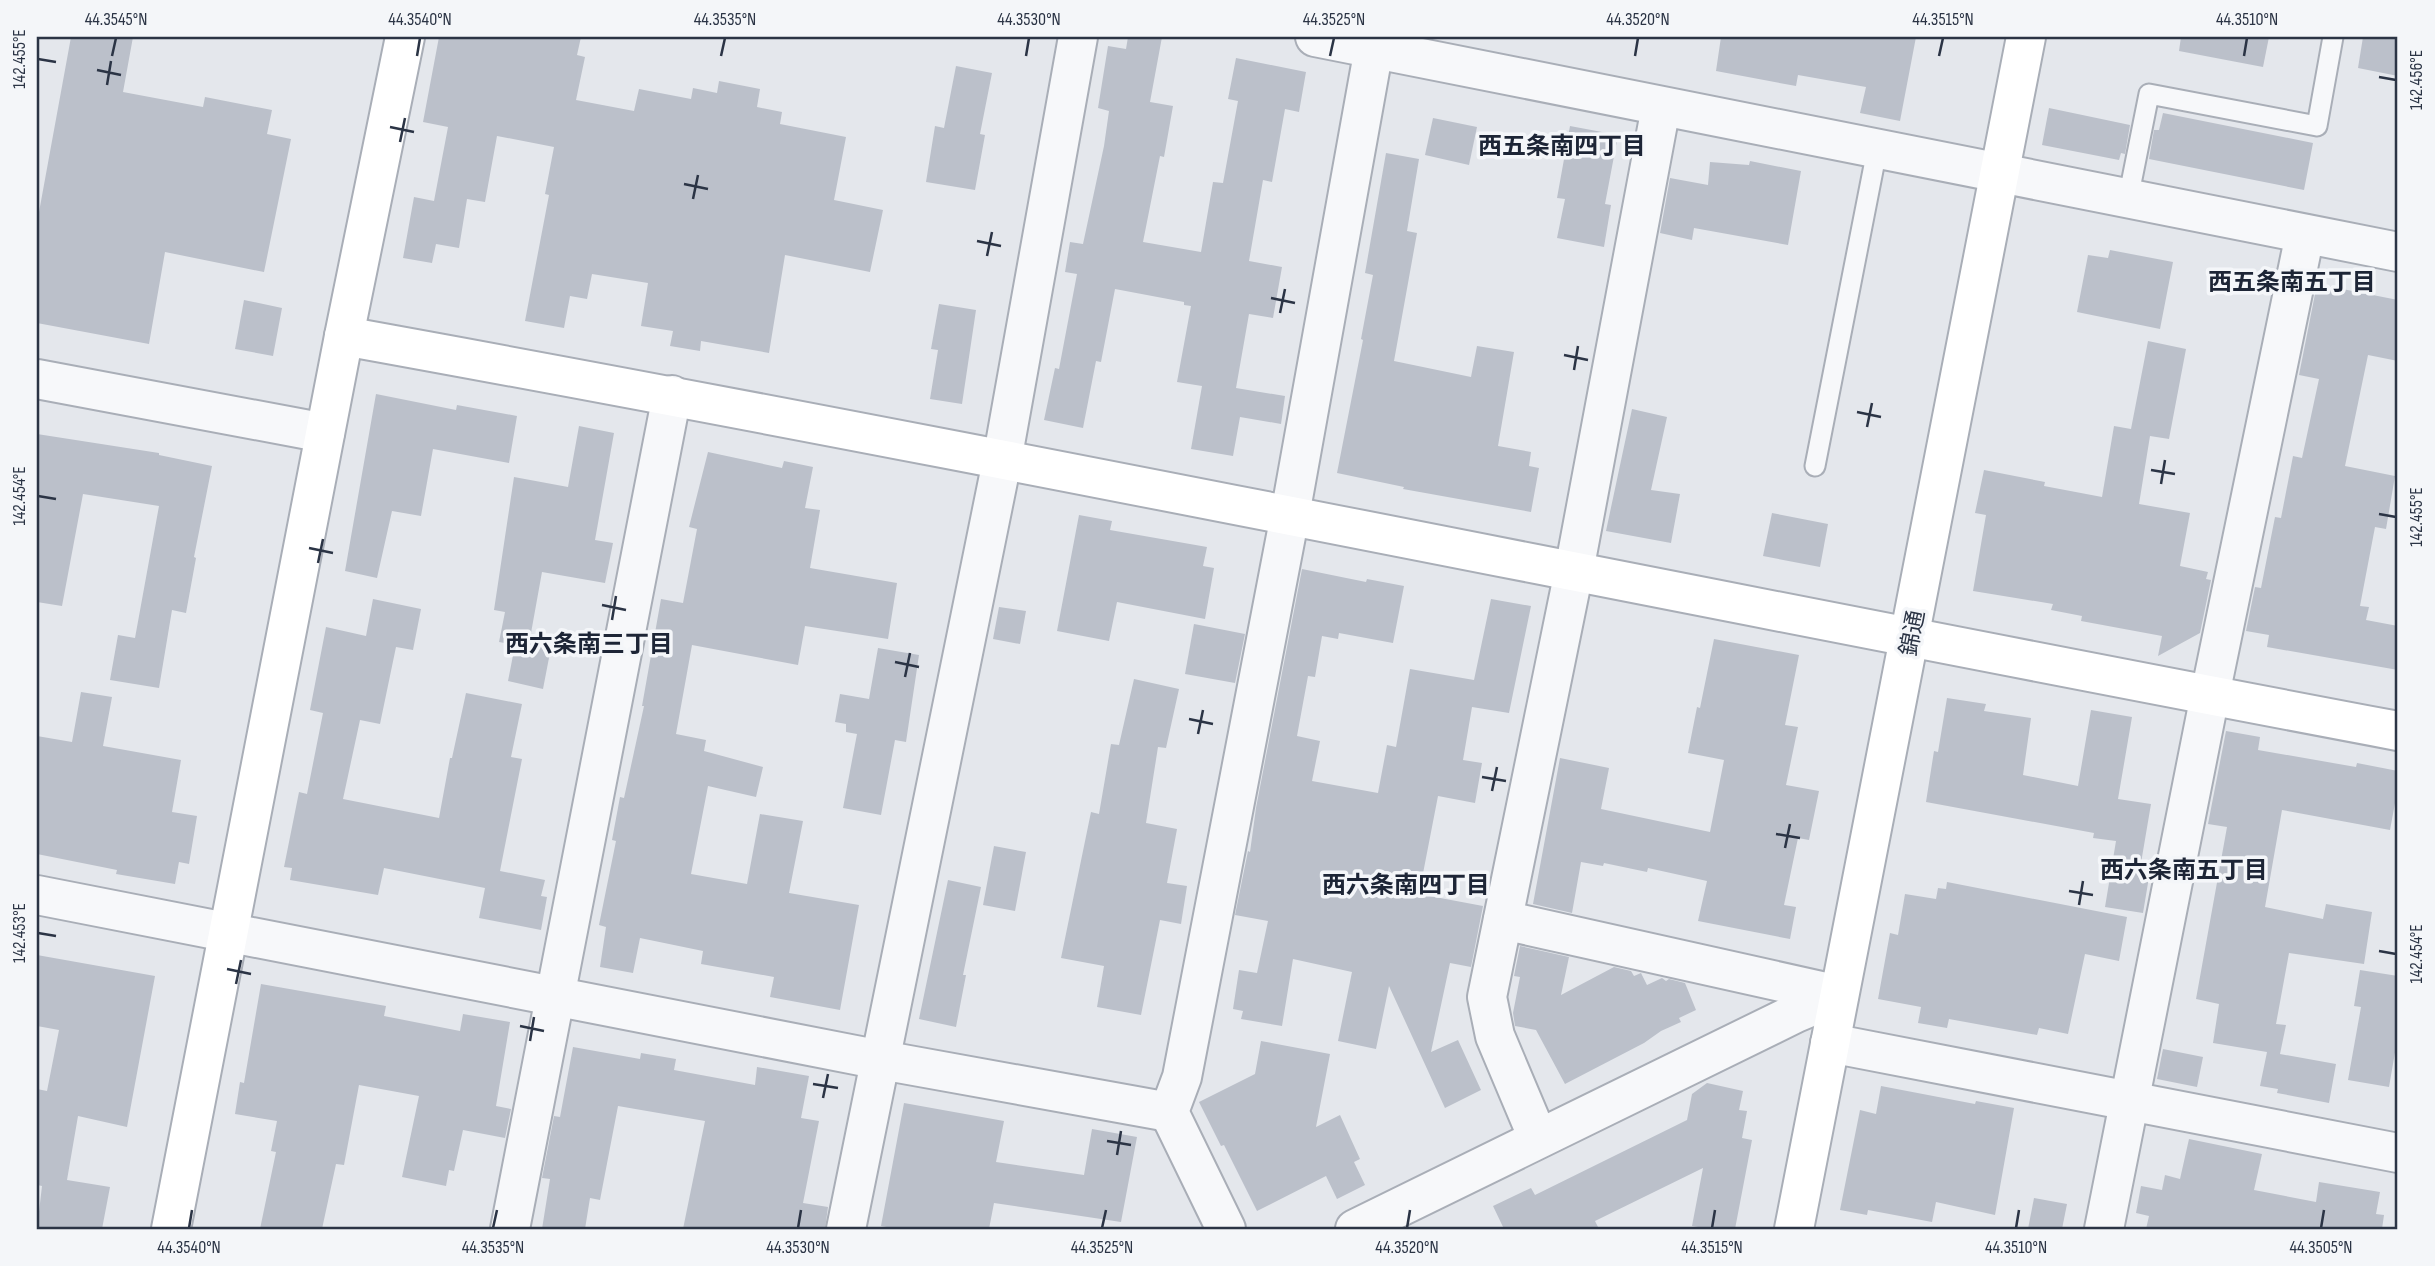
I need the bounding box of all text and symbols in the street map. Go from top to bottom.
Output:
text: 44.3545°N [85,9,147,30]
text: 44.3540°N [388,9,452,30]
text: 44.3535°N [694,9,756,30]
text: 44.3530°N [997,9,1061,30]
text: 44.3525°N [1303,9,1365,30]
text: 44.3520°N [1606,9,1670,30]
text: 44.3515°N [1912,9,1974,30]
text: 44.3510°N [2216,9,2278,30]
text: 142.455°E [9,29,30,89]
text: 142.456°E [2406,50,2427,110]
district label: 西五条南四丁目 [1478,132,1646,161]
district label: 西五条南五丁目 [2208,268,2376,297]
text: 142.454°E [9,466,30,526]
text: 142.455°E [2406,487,2427,547]
street label: 錦通 [1895,608,1931,658]
district label: 西六条南三丁目 [505,630,673,659]
district label: 西六条南五丁目 [2100,856,2268,885]
district label: 西六条南四丁目 [1322,871,1490,900]
text: 142.453°E [9,903,30,963]
text: 142.454°E [2406,924,2427,984]
text: 44.3540°N [157,1237,221,1258]
text: 44.3535°N [462,1237,524,1258]
text: 44.3530°N [766,1237,830,1258]
text: 44.3525°N [1071,1237,1133,1258]
text: 44.3520°N [1375,1237,1439,1258]
text: 44.3515°N [1681,1237,1743,1258]
text: 44.3510°N [1985,1237,2047,1258]
text: 44.3505°N [2289,1237,2353,1258]

